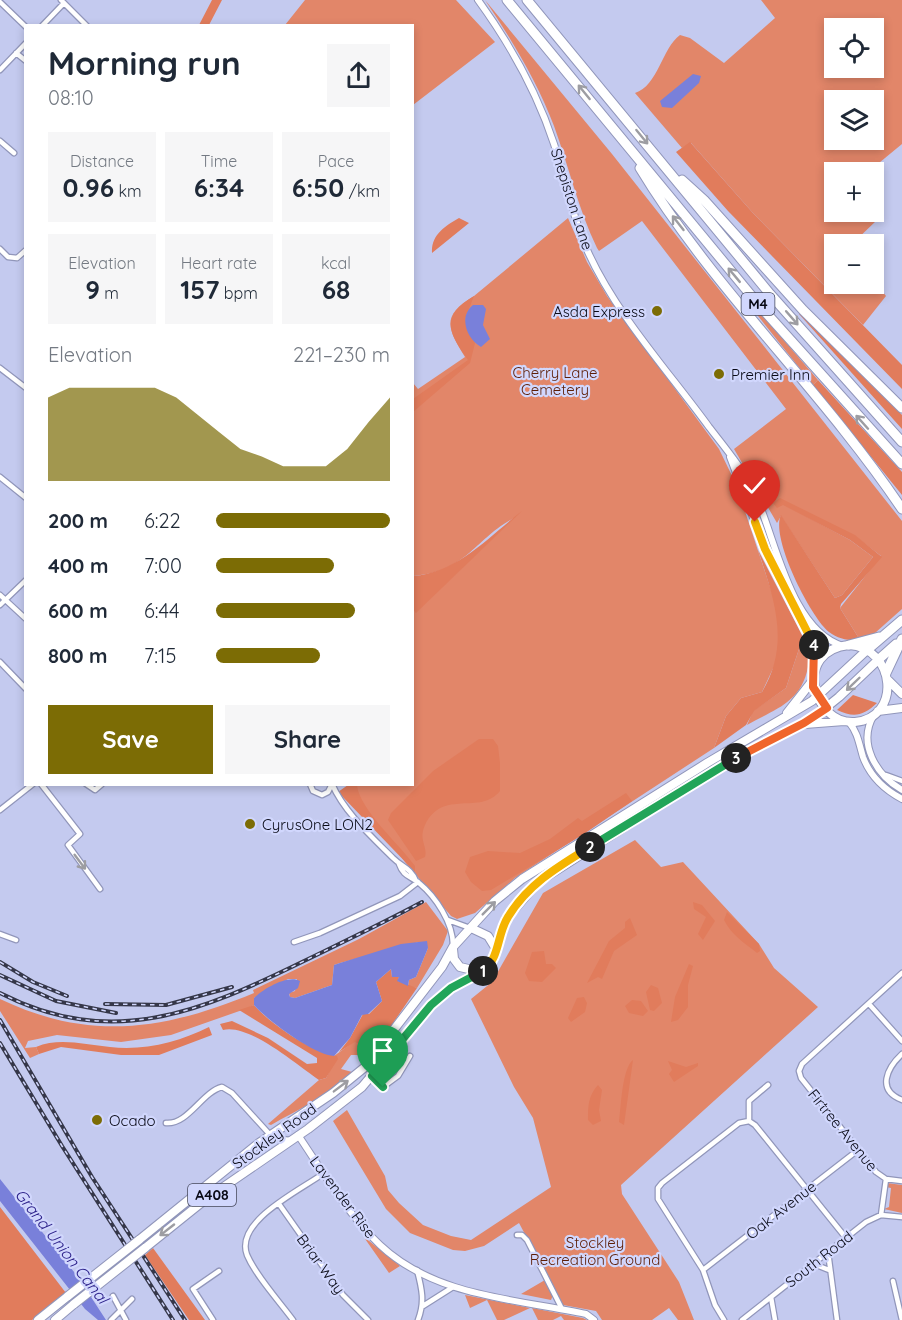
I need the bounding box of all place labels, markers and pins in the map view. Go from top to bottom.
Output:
place label: Asda Express [553,302,645,321]
marker: Asda Express [650,304,664,318]
place label: Premier Inn [731,365,810,384]
marker: Premier Inn [712,367,726,381]
pin [729,460,780,522]
pin: 4 [799,630,829,660]
pin: 3 [721,743,751,773]
place label: CyrusOne LON2 [262,815,373,834]
marker: CyrusOne LON2 [243,817,257,831]
pin: 2 [575,832,605,862]
pin: 1 [468,956,498,986]
pin [357,1025,408,1087]
place label: Ocado [109,1111,156,1130]
marker: Ocado [90,1113,104,1127]

